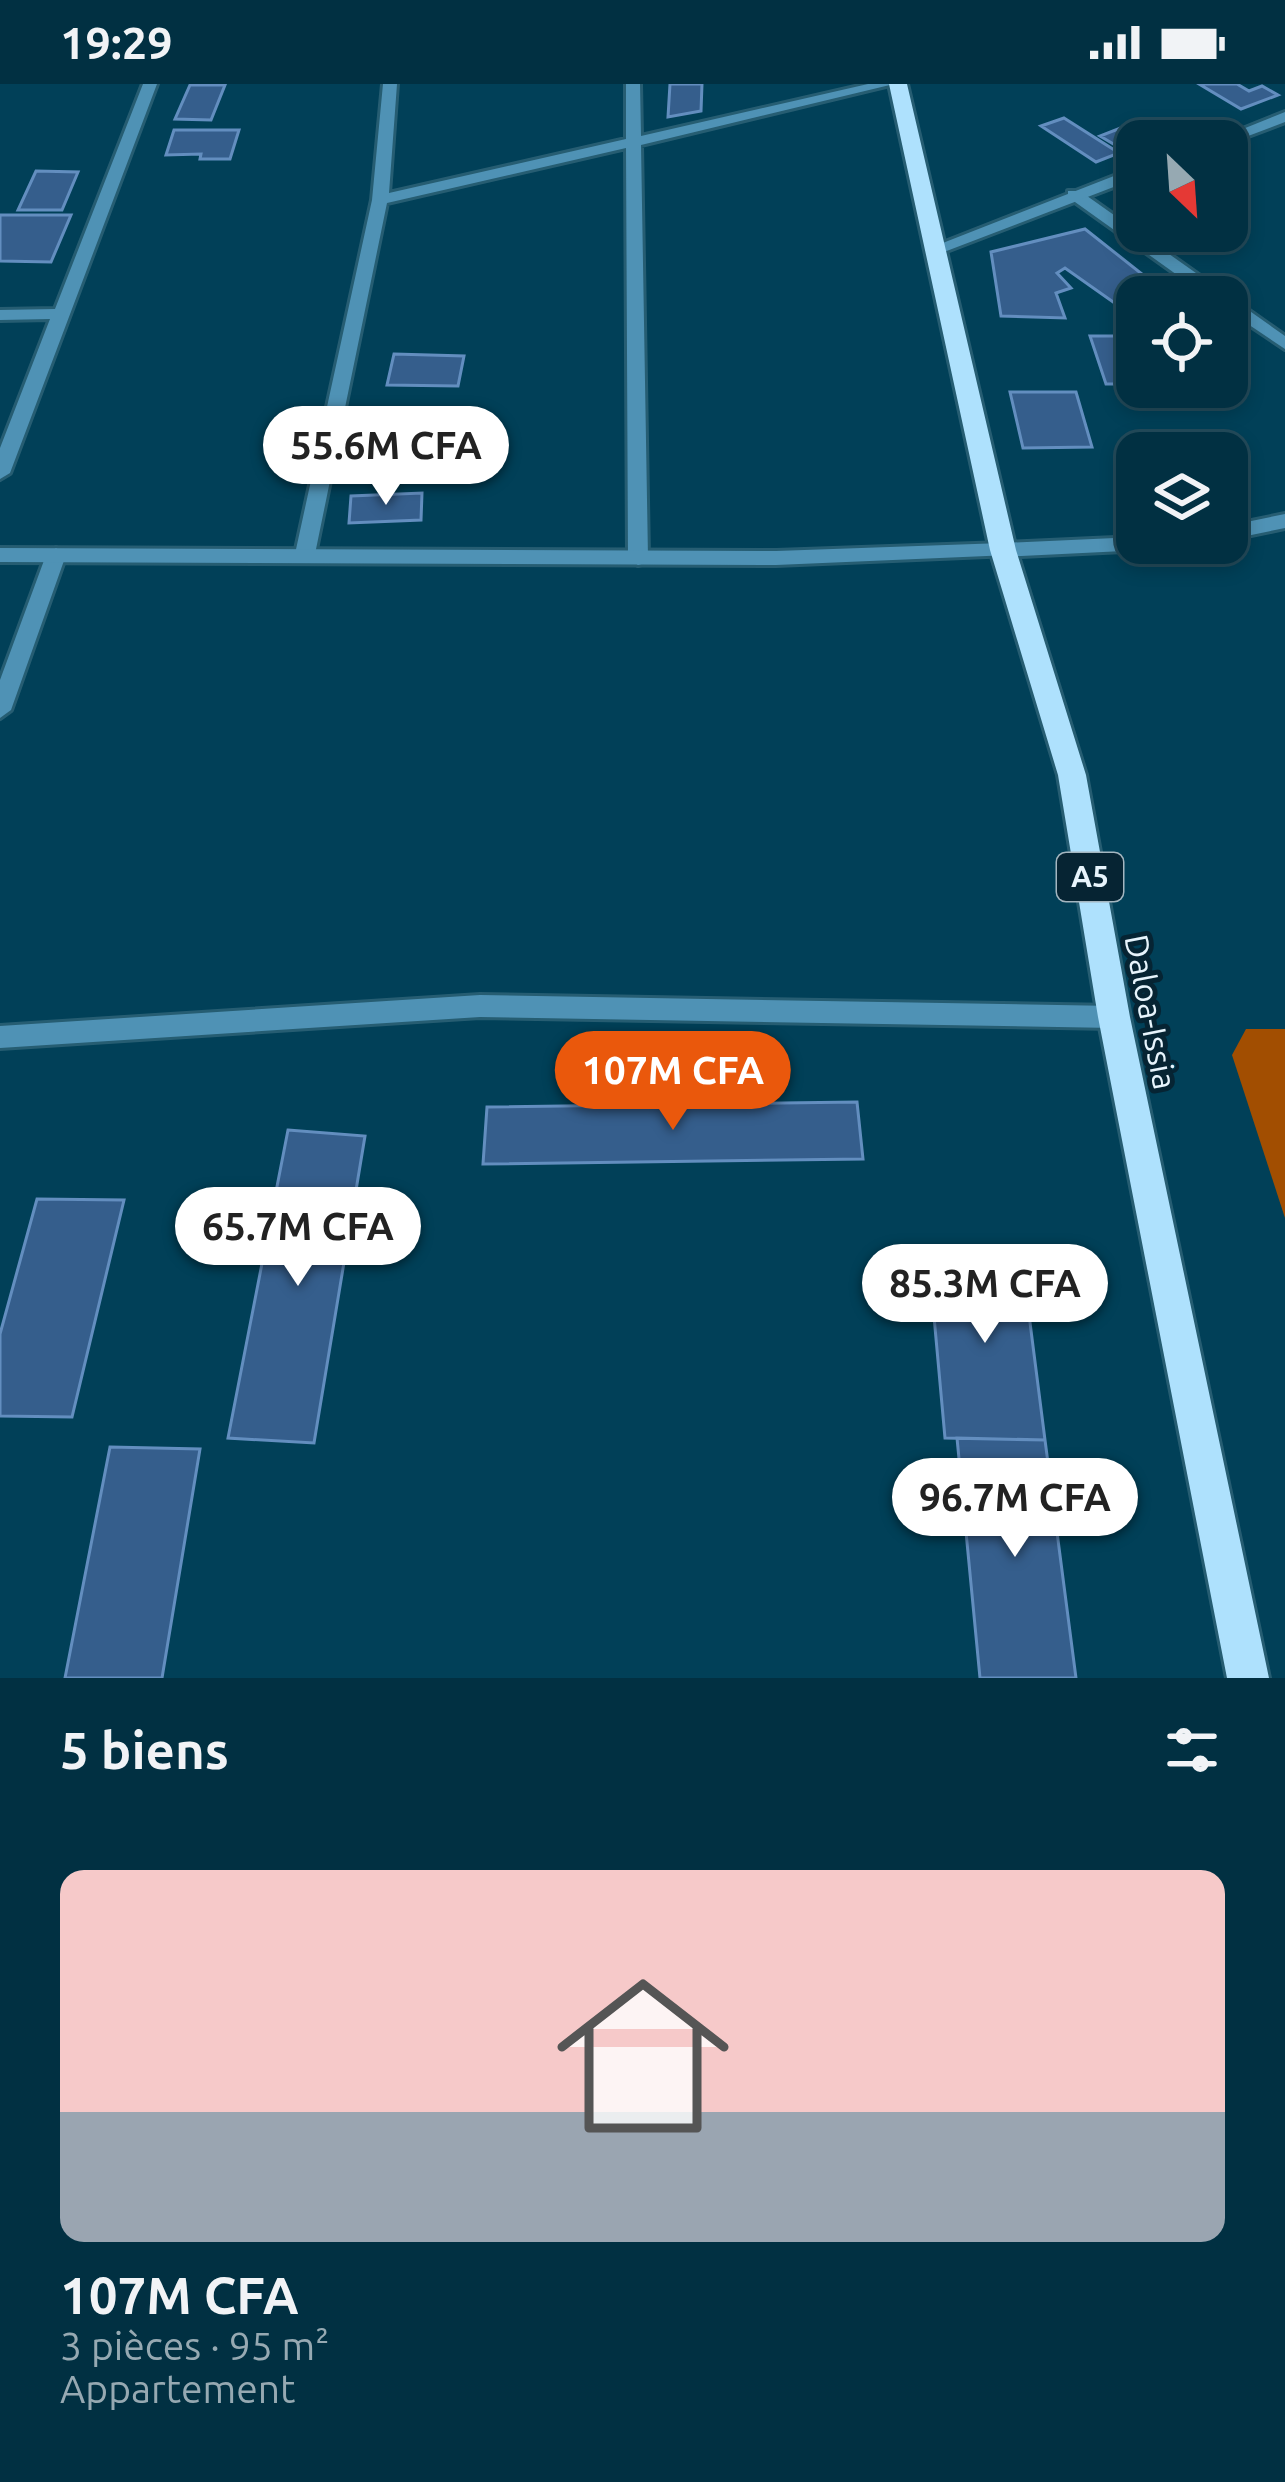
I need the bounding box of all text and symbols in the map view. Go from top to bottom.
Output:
text: 19:29 [60,17,173,68]
north arrow [1116,120,1248,252]
map controls [1116,120,1248,564]
button: locate [1116,276,1248,408]
pin: 55.6M CFA [249,406,523,508]
text: 55.6M CFA [290,423,482,466]
button: layers [1116,432,1248,564]
road number: A5 [1057,853,1123,901]
street label: Daloa-Issia [1118,931,1185,1092]
pin: 107M CFA [549,1031,797,1133]
text: 107M CFA [582,1048,764,1091]
pin: 65.7M CFA [161,1187,435,1289]
text: 65.7M CFA [202,1204,394,1247]
pin: 85.3M CFA [848,1244,1122,1346]
text: 85.3M CFA [889,1261,1081,1304]
pin: 96.7M CFA [878,1458,1152,1560]
text: 96.7M CFA [919,1475,1111,1518]
icon: filters [1159,1717,1225,1783]
text: 5 biens [60,1721,229,1779]
icon: home [535,1948,751,2164]
text: 107M CFA [60,2266,299,2324]
text: 3 pièces · 95 m² [60,2324,329,2367]
text: Appartement [60,2367,295,2410]

